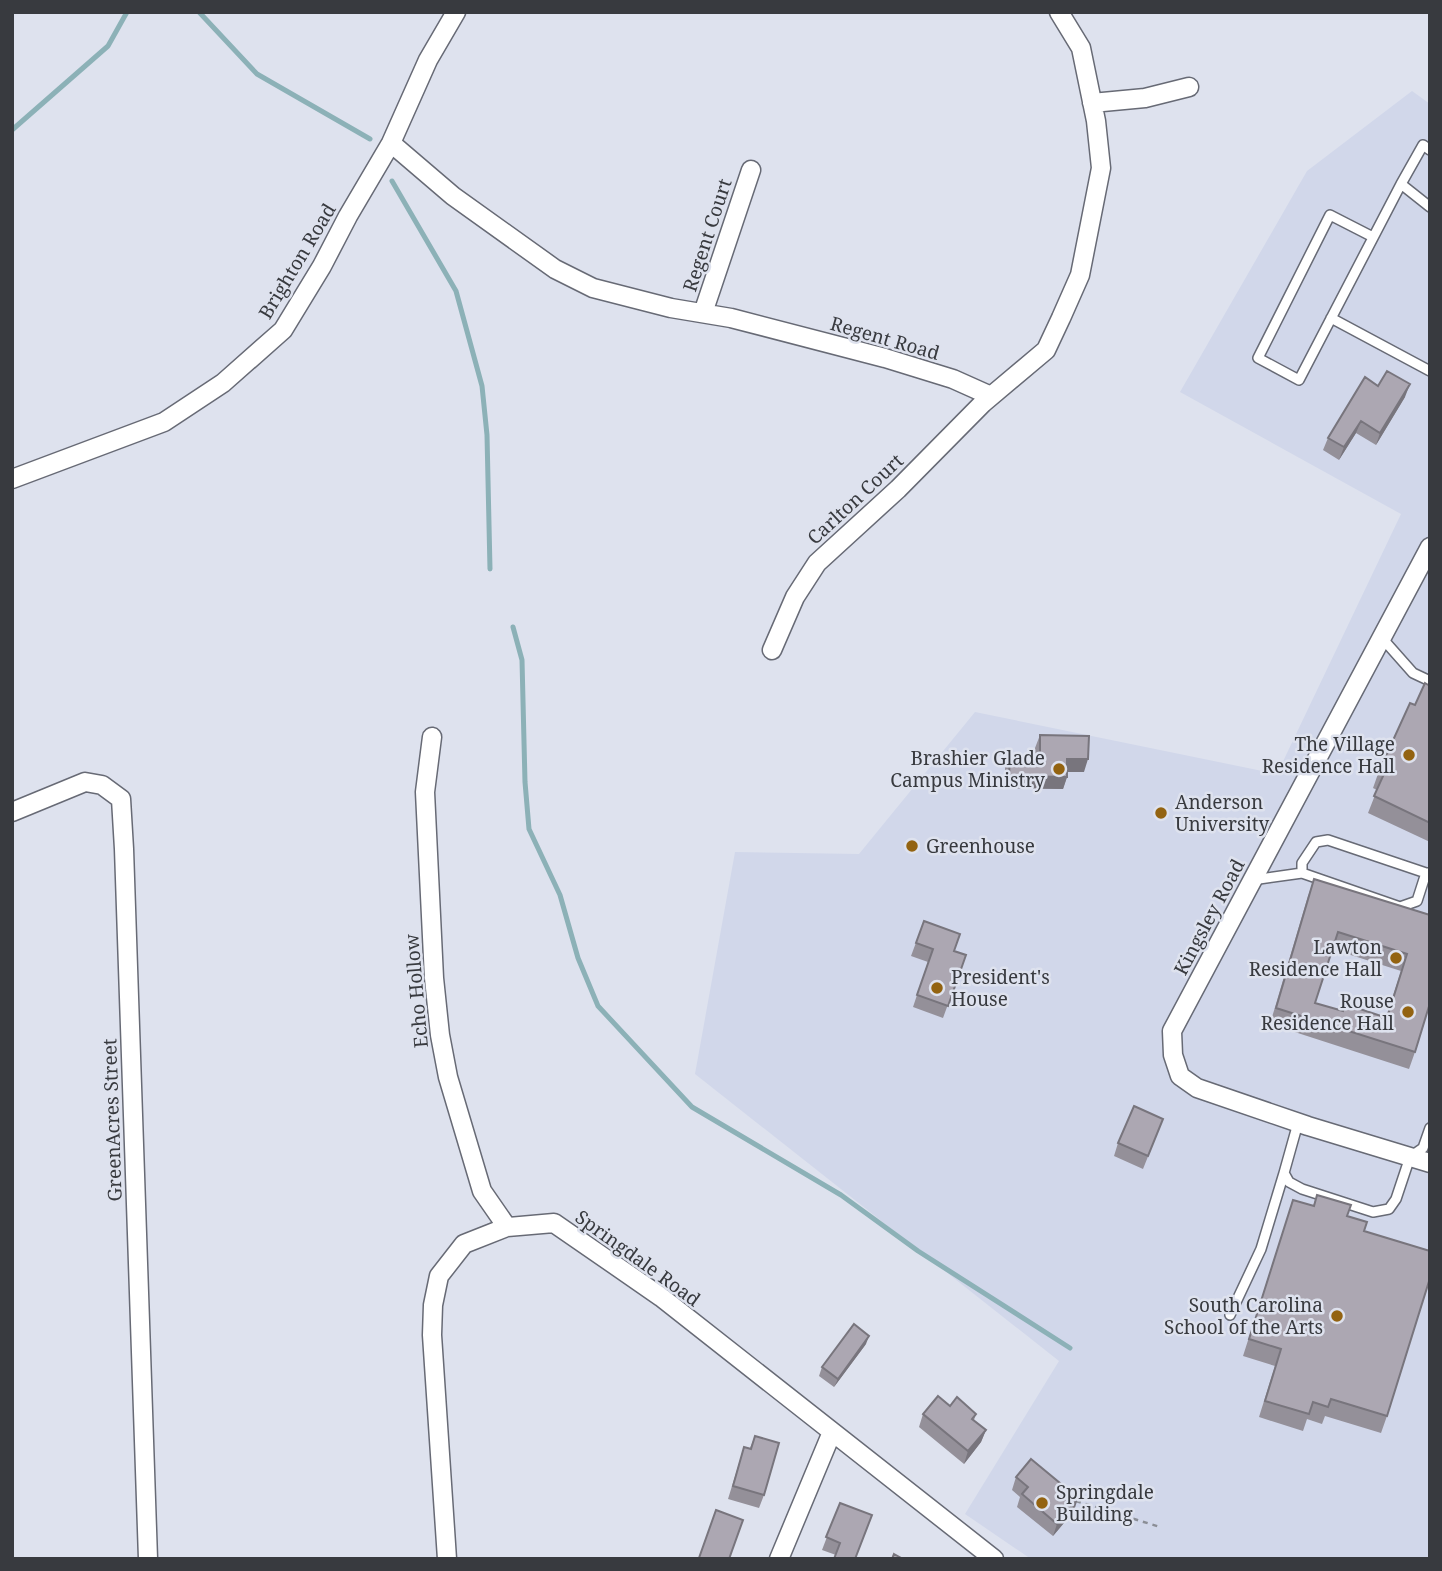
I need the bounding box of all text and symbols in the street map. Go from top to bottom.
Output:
street label: Regent Court [677,175,738,295]
street label: Brighton Road [252,198,342,324]
street label: Regent Road [827,310,943,366]
street label: Carlton Court [801,448,909,550]
place label: The Village Residence Hall [1262,731,1395,779]
place label: Brashier Glade Campus Ministry [890,745,1045,793]
marker: The Village Residence Hall [1401,747,1417,763]
marker: Brashier Glade Campus Ministry [1051,761,1067,777]
place label: Anderson University [1175,789,1269,837]
marker: Anderson University [1153,805,1169,821]
place label: Greenhouse [926,833,1035,859]
marker: Greenhouse [904,838,920,854]
street label: Kingsley Road [1167,854,1251,980]
street label: Echo Hollow [398,932,434,1049]
place label: Lawton Residence Hall [1249,934,1382,982]
marker: Lawton Residence Hall [1388,950,1404,966]
place label: President's House [951,964,1050,1012]
marker: President's House [929,980,945,996]
place label: Rouse Residence Hall [1261,988,1394,1036]
marker: Rouse Residence Hall [1400,1004,1416,1020]
street label: GreenAcres Street [96,1038,128,1202]
street label: Springdale Road [570,1204,706,1312]
place label: South Carolina School of the Arts [1164,1292,1323,1340]
marker: South Carolina School of the Arts [1329,1308,1345,1324]
place label: Springdale Building [1056,1479,1154,1527]
marker: Springdale Building [1034,1495,1050,1511]

